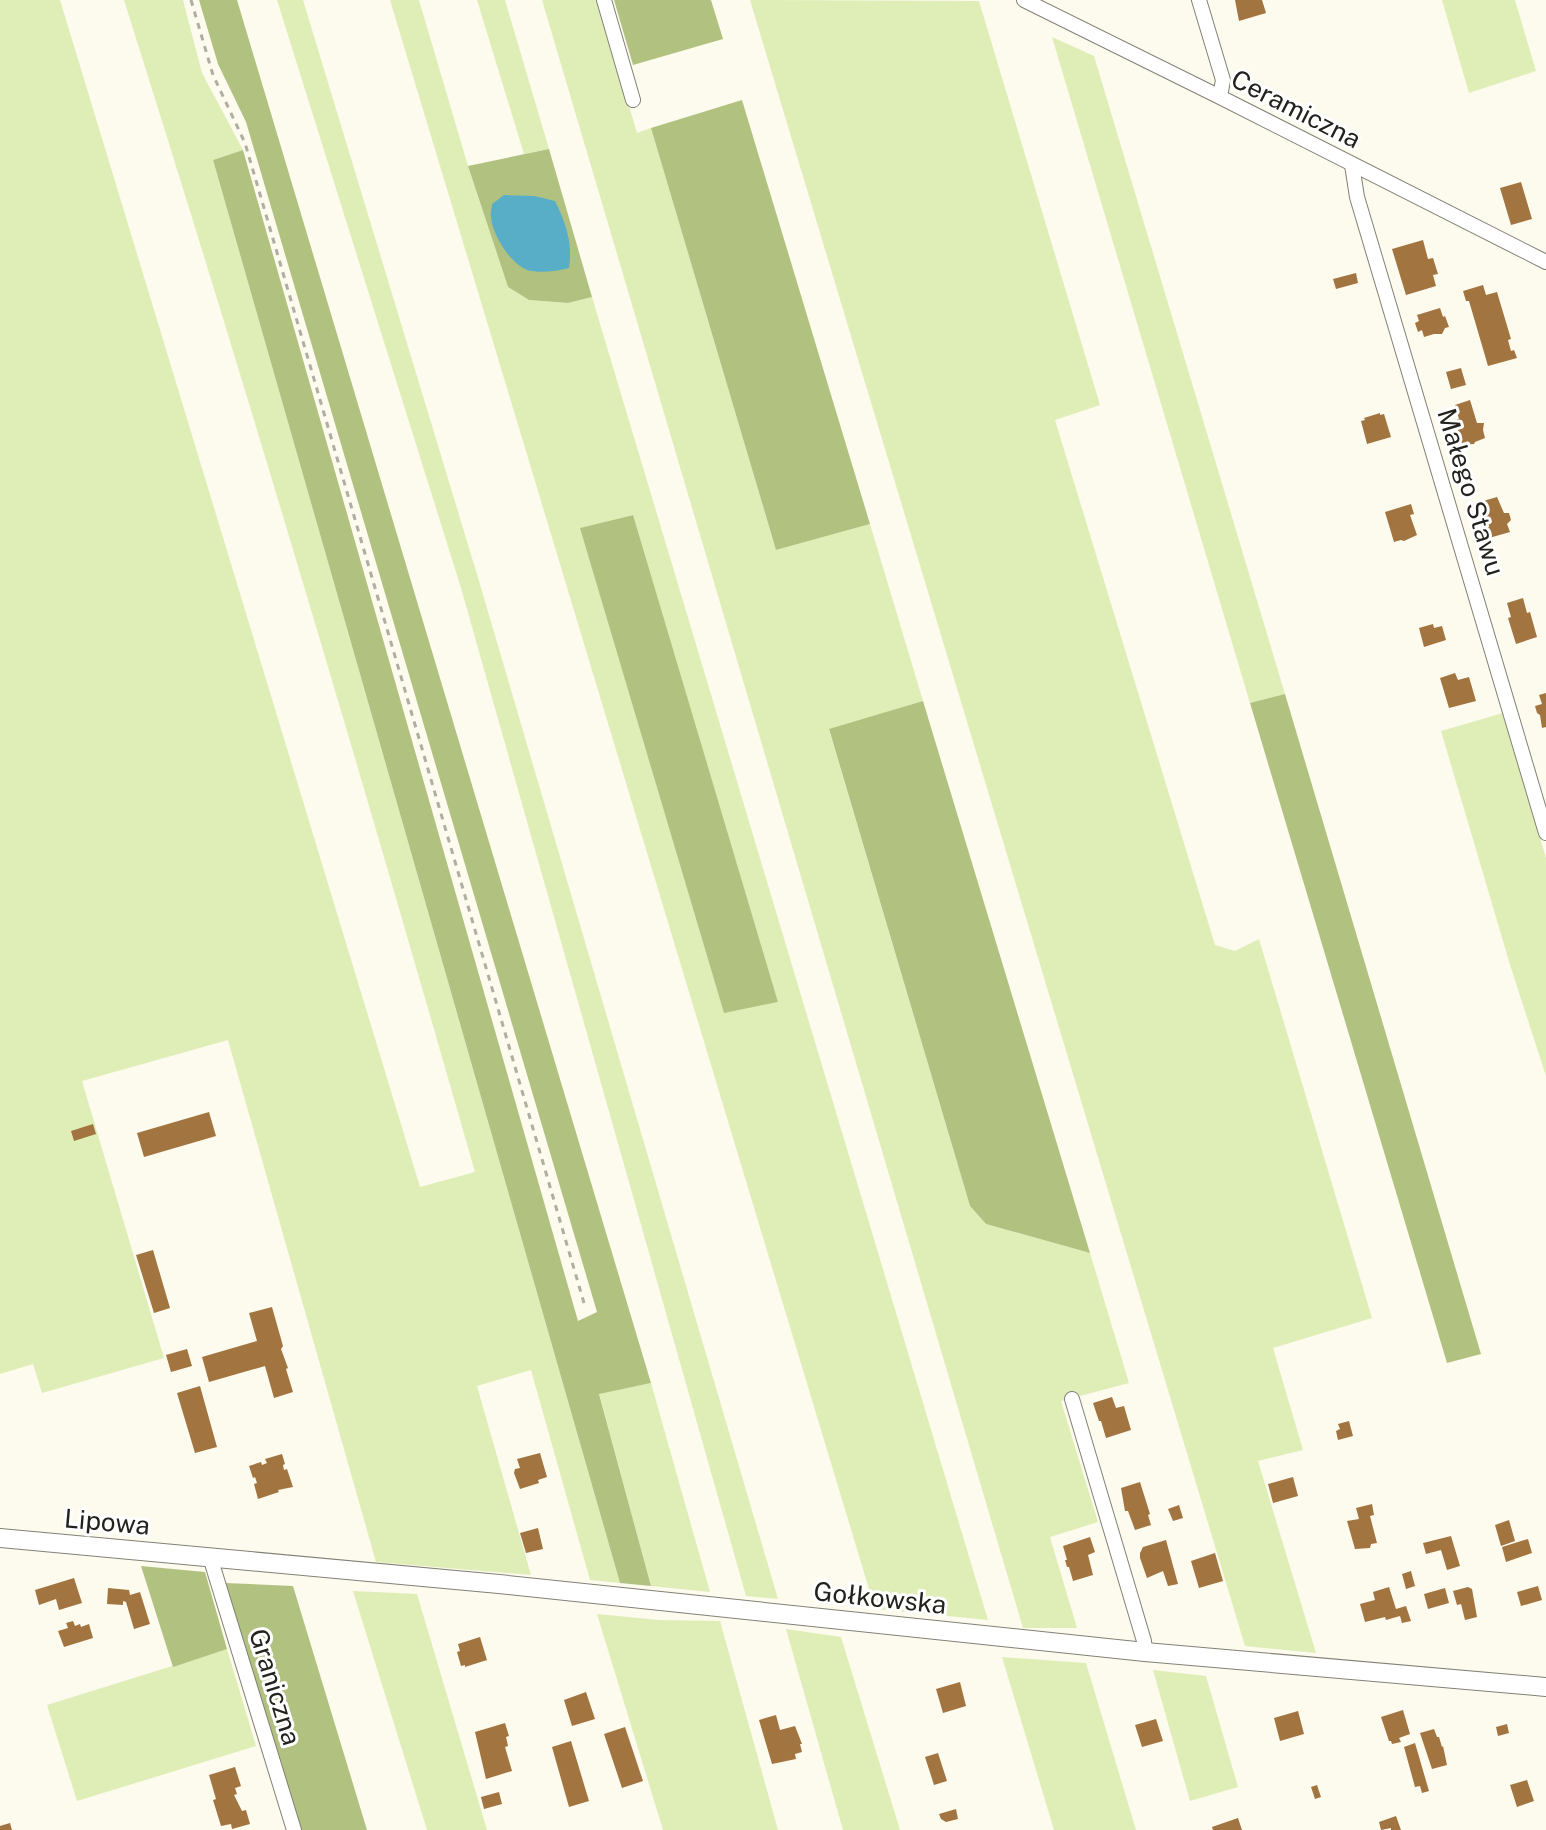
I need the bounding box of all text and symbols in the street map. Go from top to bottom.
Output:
street label: Ceramiczna [1226,63,1366,154]
street label: Małego Stawu [1431,404,1512,579]
street label: Lipowa [63,1502,151,1541]
street label: Gołkowska [812,1575,948,1620]
street label: Graniczna [243,1625,308,1749]

